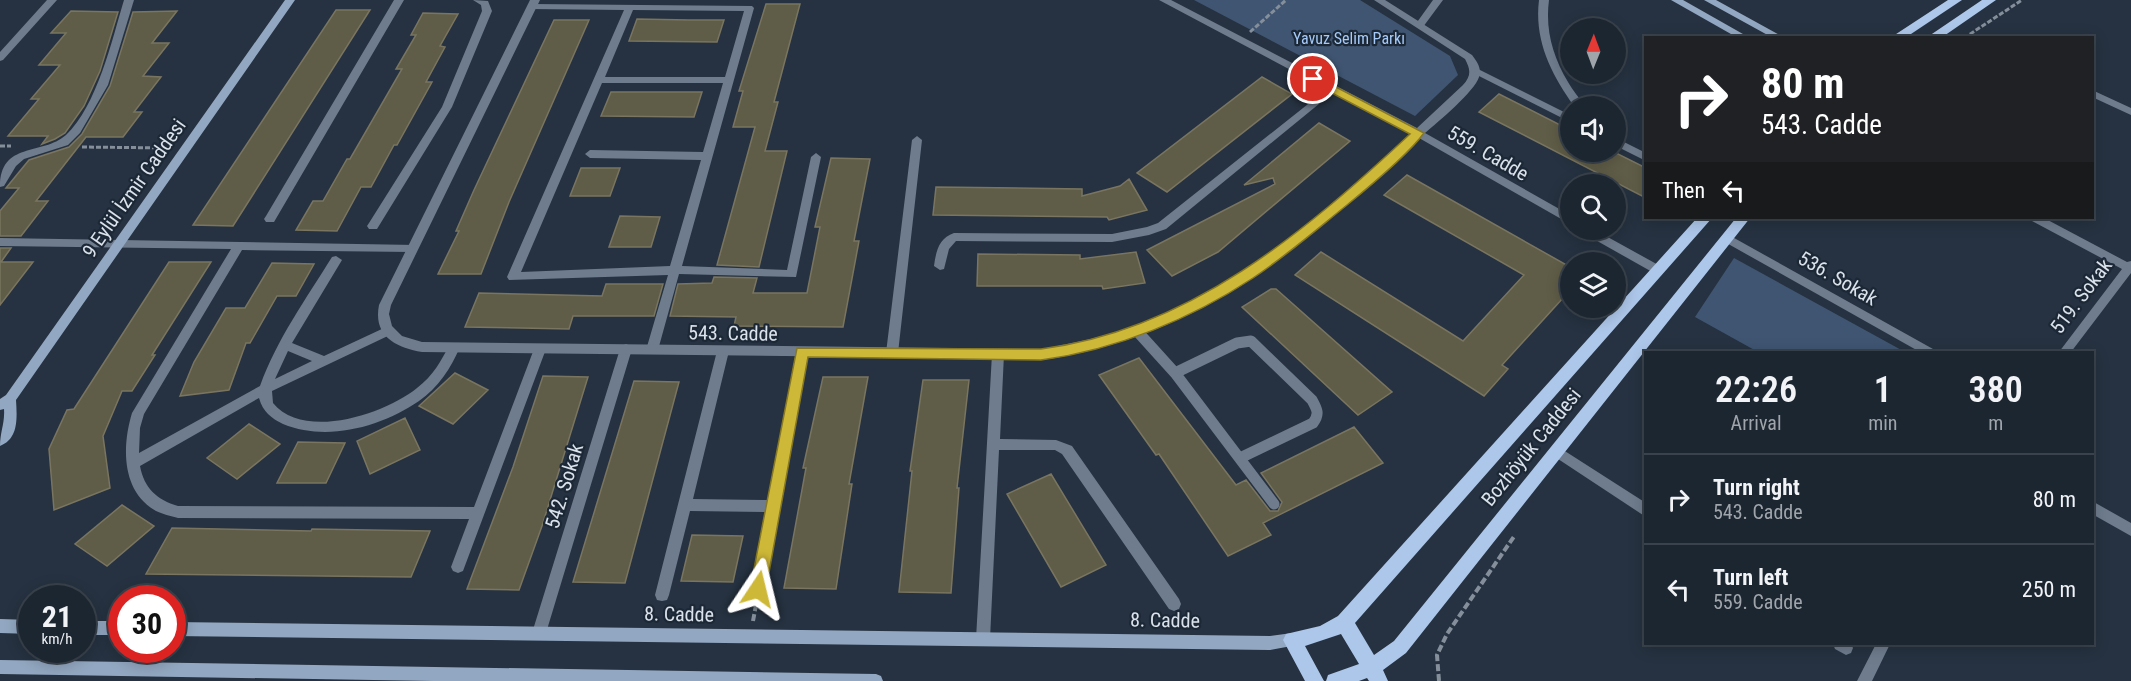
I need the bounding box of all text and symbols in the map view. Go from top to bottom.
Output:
north arrow [1560,18,1626,84]
map controls [1560,18,1626,318]
park label: Yavuz Selim Parkı [1293,29,1405,48]
pin [1287,53,1338,104]
text: 80 m [1761,59,1844,108]
icon: right [1662,60,1740,138]
icon: arrive [1296,62,1329,95]
button: sound [1560,96,1626,162]
text: 543. Cadde [1761,109,1882,141]
street label: 9 Eylül İzmir Caddesi [77,114,191,262]
street label: 559. Cadde [1443,120,1533,186]
button: search [1560,174,1626,240]
icon: left [1717,174,1750,207]
text: Then [1662,178,1705,203]
street label: 536. Sokak [1794,246,1882,310]
button: layers [1560,252,1626,318]
street label: 519. Sokak [2045,254,2117,338]
street label: 543. Cadde [688,320,778,346]
text: 22:26 [1715,369,1797,411]
text: 1 [1874,369,1892,411]
text: 380 [1969,369,2023,411]
street label: Bozhöyük Caddesi [1476,383,1586,511]
text: Arrival [1731,411,1782,435]
text: min [1868,411,1897,435]
text: m [1988,411,2003,435]
street label: 542. Sokak [540,441,588,531]
text: Turn right [1713,475,1800,500]
icon: right [1662,483,1695,516]
text: 80 m [2033,487,2076,512]
text: 543. Cadde [1713,500,1803,524]
position arrow [726,557,790,621]
text: Turn left [1713,565,1788,590]
icon: left [1662,573,1695,606]
text: 250 m [2022,577,2076,602]
speed limit sign: 30 [108,585,186,663]
text: 559. Cadde [1713,590,1803,614]
text: 21 [42,599,72,634]
street label: 8. Cadde [644,601,714,627]
street label: 8. Cadde [1130,607,1200,633]
text: km/h [42,630,72,648]

